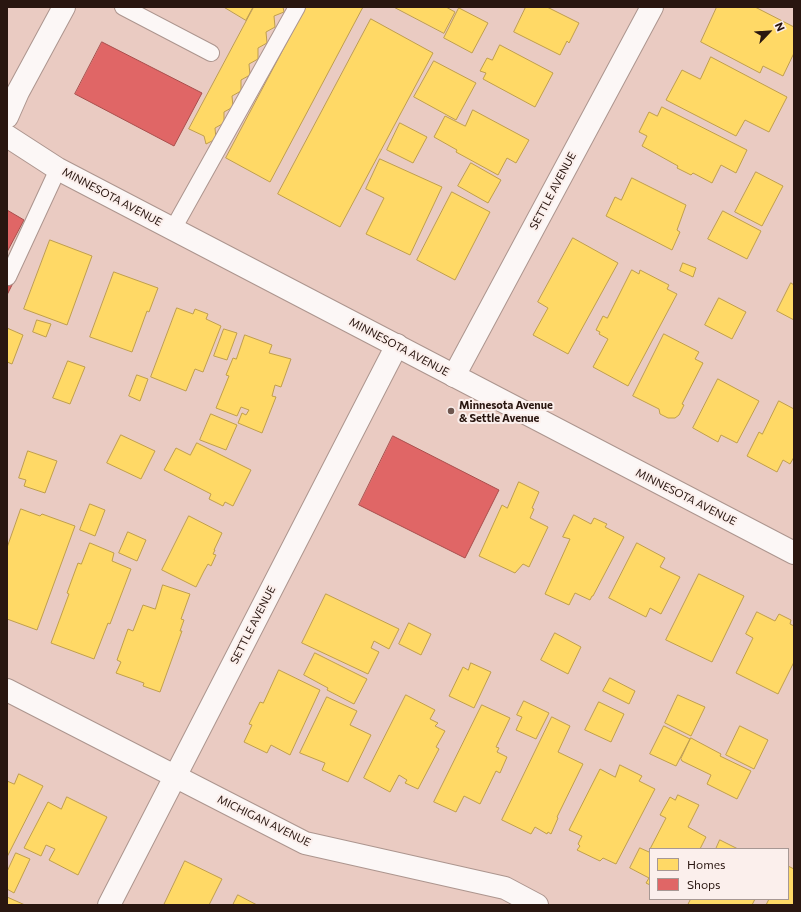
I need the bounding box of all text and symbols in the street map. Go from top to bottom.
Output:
north arrow [749,12,789,52]
text: N [773,20,788,33]
street label: SETTLE AVENUE [527,150,579,232]
street label: MINNESOTA AVENUE [60,165,164,229]
street label: MINNESOTA AVENUE [347,315,451,379]
place label: Minnesota Avenue & Settle Avenue [459,398,553,424]
marker: Minnesota Avenue & Settle Avenue [446,406,456,416]
street label: MINNESOTA AVENUE [633,466,739,528]
street label: SETTLE AVENUE [228,584,278,666]
street label: MICHIGAN AVENUE [215,793,313,849]
legend [649,848,789,900]
text: Homes [687,857,725,871]
text: Shops [687,877,721,891]

